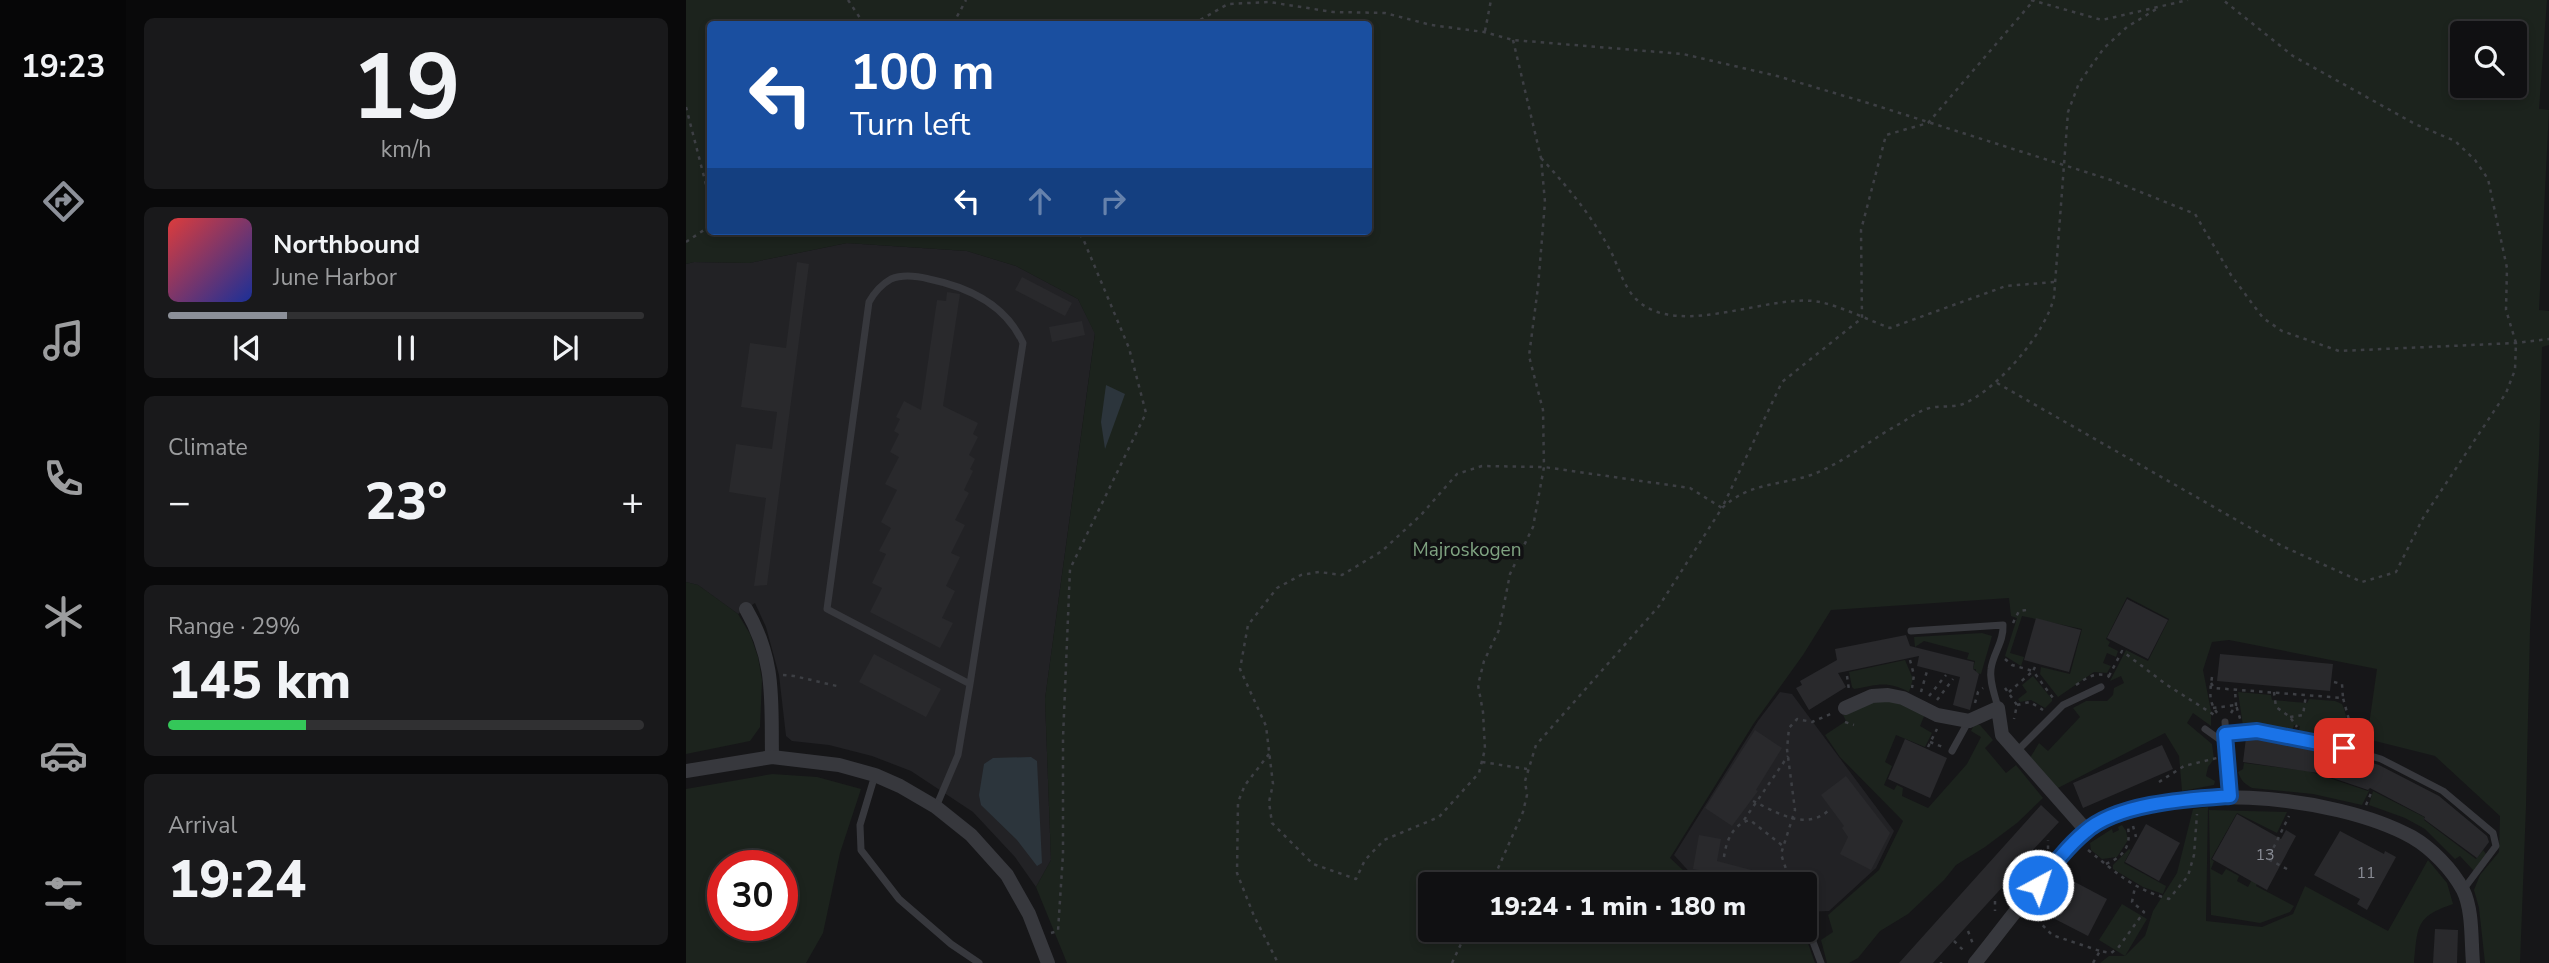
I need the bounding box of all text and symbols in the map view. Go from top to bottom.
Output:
map controls [2450,21,2527,98]
button: search [2450,21,2527,98]
text: 19 [351,26,461,150]
text: 100 m [850,39,994,106]
text: 19:23 [21,45,105,88]
icon: left [735,49,826,140]
text: Turn left [850,103,970,146]
text: km/h [381,134,431,165]
icon: directions [39,177,88,226]
icon: left [948,182,986,220]
icon: ahead [1021,182,1059,220]
icon: right [1094,182,1132,220]
text: Northbound [273,227,420,262]
text: June Harbor [273,262,397,293]
icon: music [39,316,88,365]
icon: previous [228,329,266,367]
icon: pause [387,329,425,367]
icon: next [546,329,584,367]
text: Climate [168,432,248,463]
icon: phone [39,454,88,503]
text: 23° [365,466,447,537]
text: − [168,477,191,528]
text: + [621,477,644,528]
park label: Majroskogen [1412,537,1522,563]
icon: climate [39,592,88,641]
text: Range · 29% [168,611,300,642]
text: 145 km [168,645,351,716]
pin [2314,718,2374,778]
icon: arrive [2325,729,2363,767]
icon: car [39,731,88,780]
text: Arrival [168,810,237,841]
text: 19:24 [168,844,306,915]
house number: 13 [2255,844,2275,866]
position arrow [2001,848,2075,922]
speed limit sign: 30 [707,850,798,941]
house number: 11 [2356,862,2376,884]
icon: filters [39,869,88,918]
text: 19:24 · 1 min · 180 m [1489,889,1746,924]

